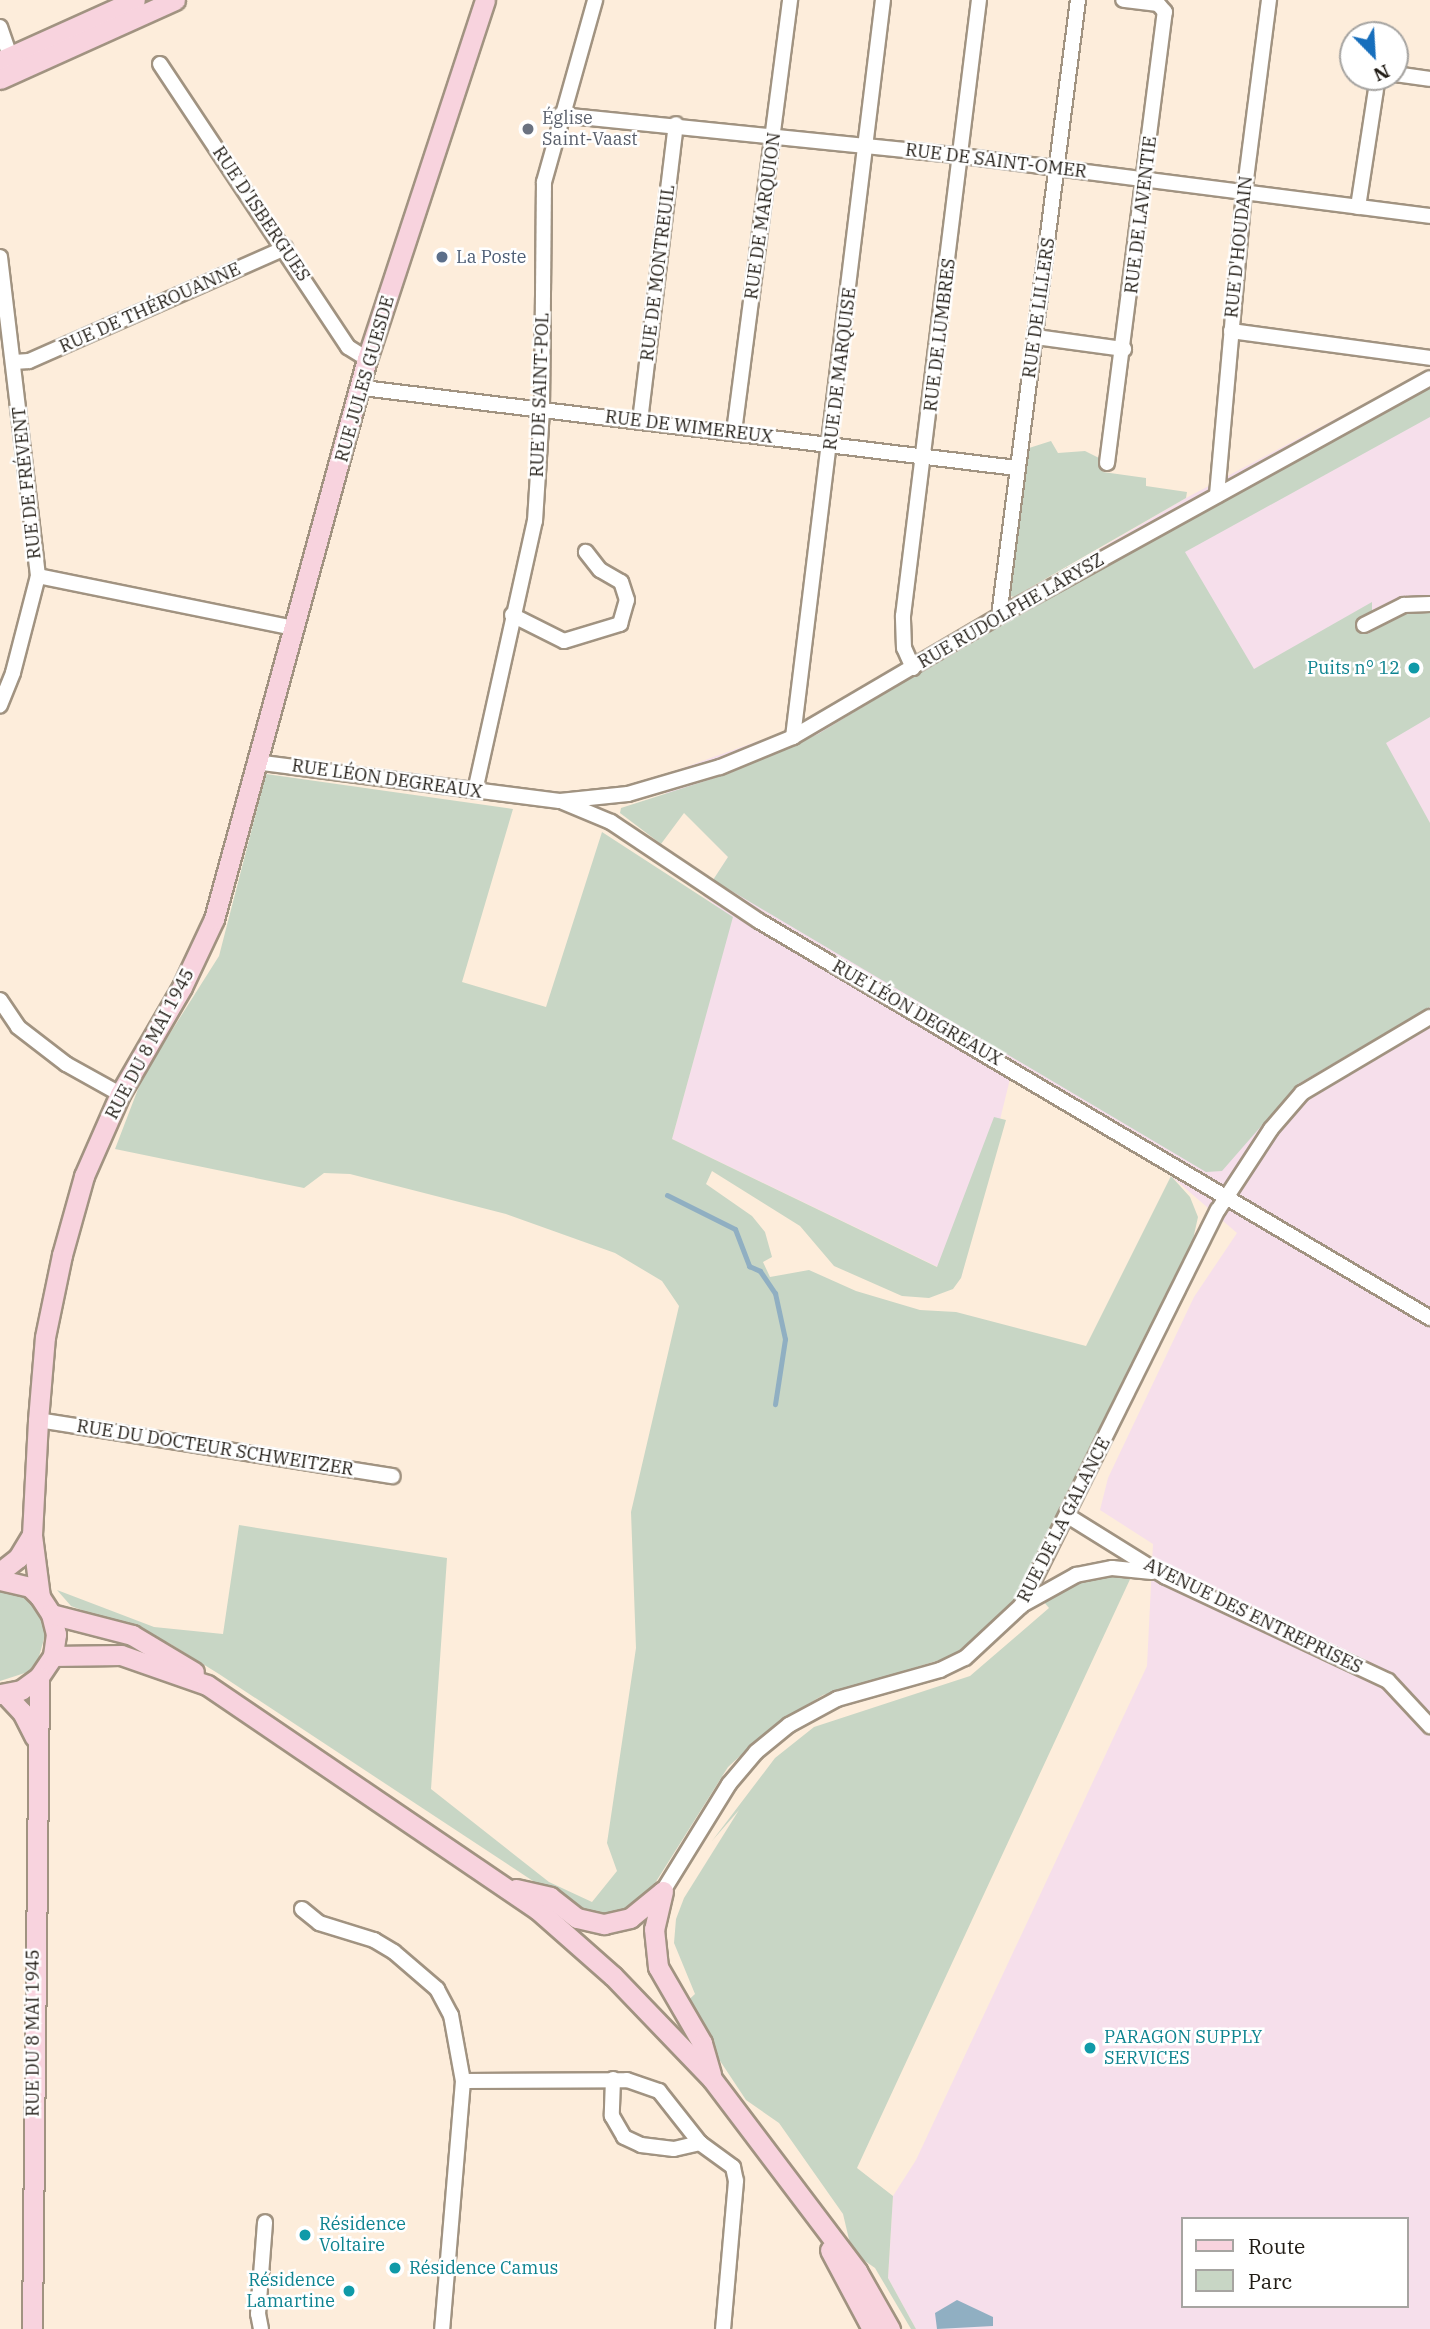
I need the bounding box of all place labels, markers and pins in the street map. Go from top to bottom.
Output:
place label: Église Saint-Vaast [542,108,638,150]
marker: Église Saint-Vaast [520,121,536,137]
place label: La Poste [456,246,526,268]
marker: La Poste [434,249,450,265]
place label: Puits n° 12 [1307,657,1400,679]
marker: Puits n° 12 [1406,660,1422,676]
place label: PARAGON SUPPLY SERVICES [1104,2027,1262,2070]
marker: PARAGON SUPPLY SERVICES [1082,2040,1098,2056]
place label: Résidence Voltaire [319,2214,406,2256]
marker: Résidence Voltaire [297,2227,313,2243]
place label: Résidence Camus [409,2257,558,2279]
marker: Résidence Camus [387,2260,403,2276]
place label: Résidence Lamartine [246,2270,335,2312]
marker: Résidence Lamartine [341,2283,357,2299]

